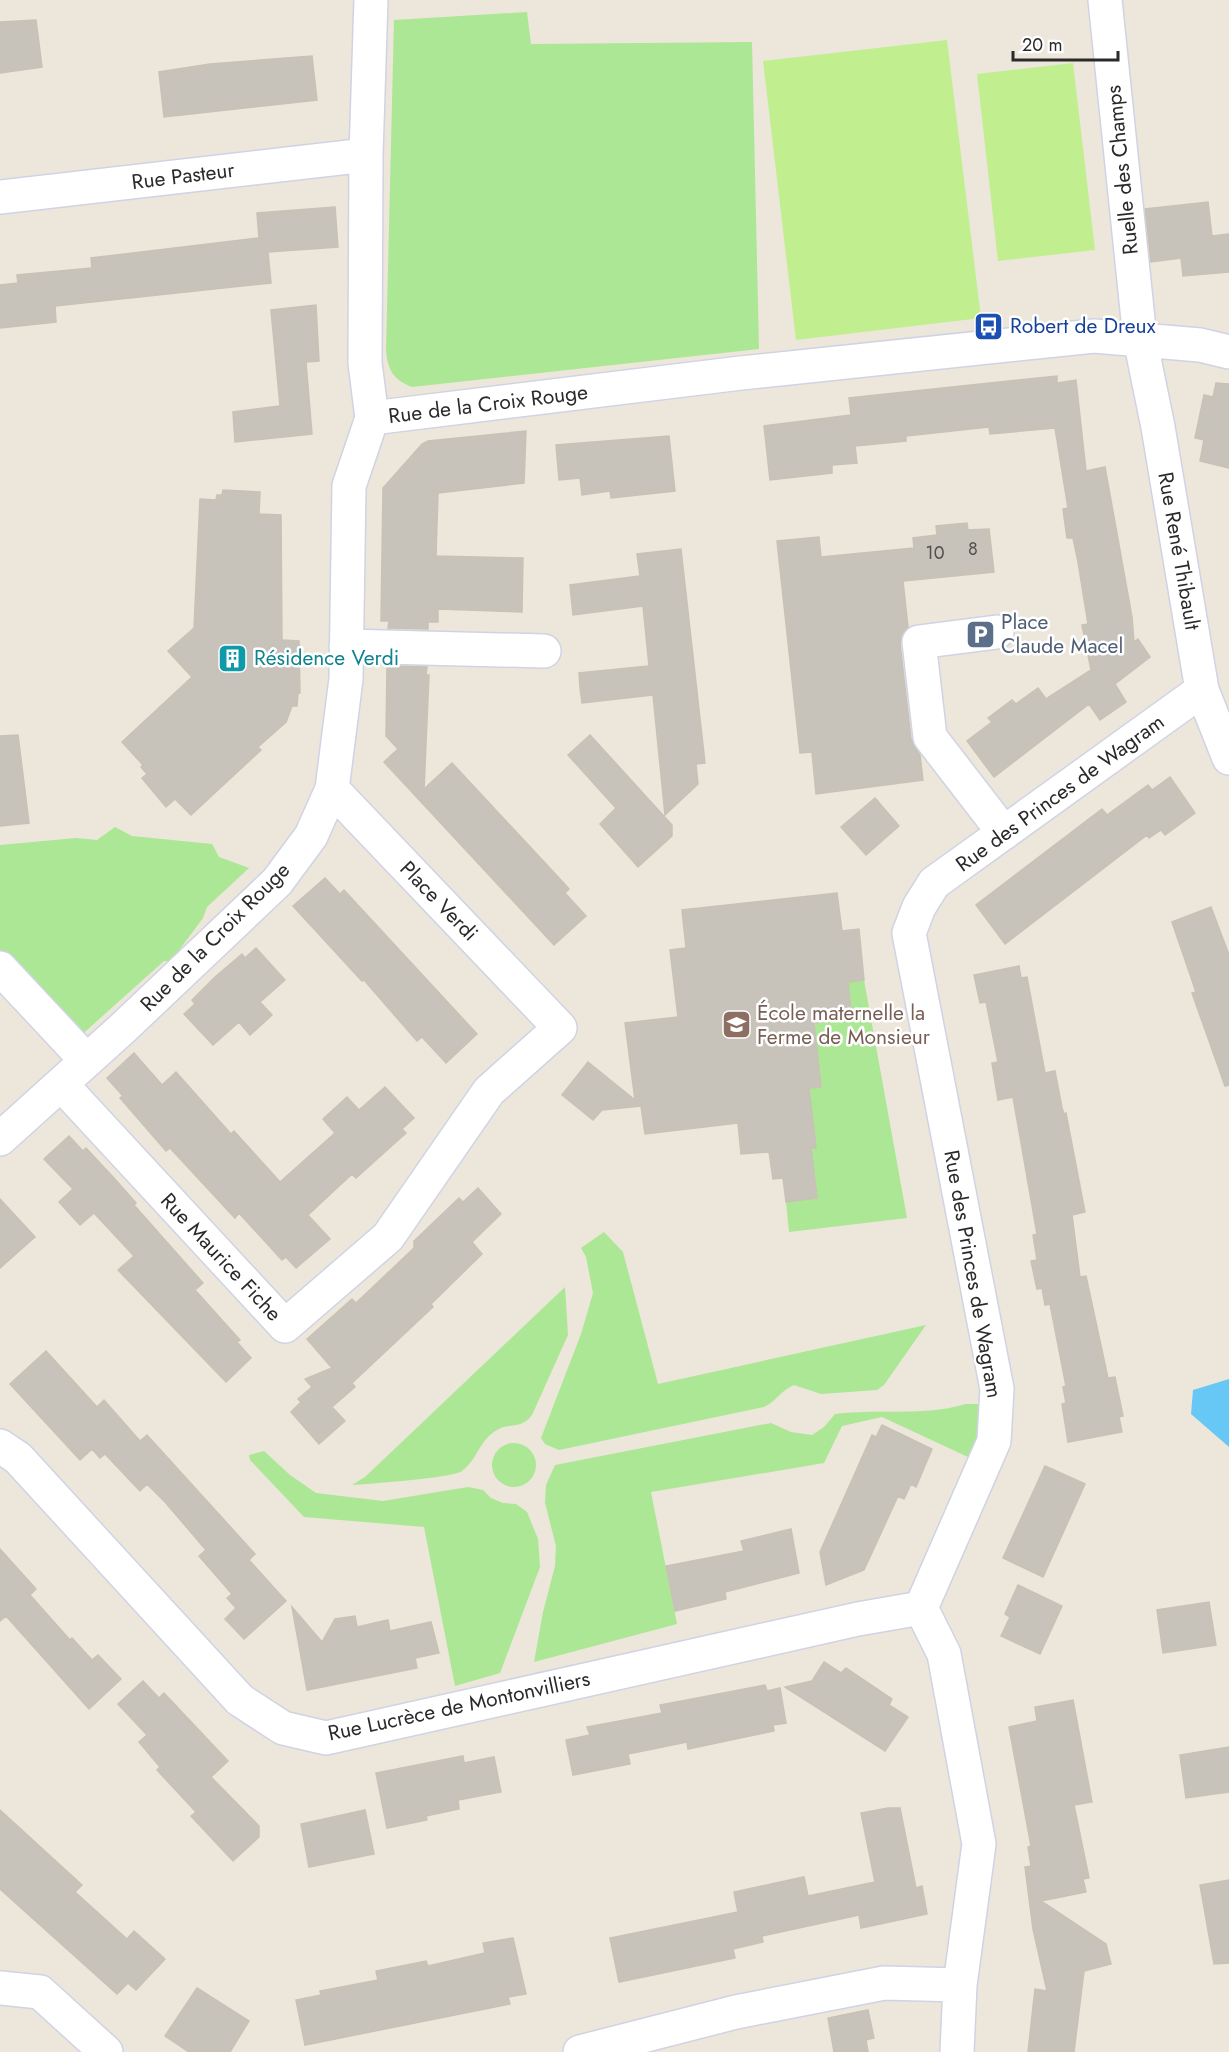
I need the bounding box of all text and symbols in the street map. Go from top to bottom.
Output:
scale bar [1013,24,1118,62]
text: 20 m [1022,32,1062,58]
street label: Ruelle des Champs [1098,84,1146,256]
street label: Rue Pasteur [130,155,237,197]
bus stop icon: Robert de Dreux [973,310,1005,342]
place label: Robert de Dreux [1010,311,1156,341]
street label: Rue de la Croix Rouge [387,377,590,431]
street label: Rue René Thibault [1150,470,1208,632]
house number: 8 [968,536,978,562]
house number: 10 [926,540,945,566]
place label: Place Claude Macel [1001,607,1123,661]
parking icon: Place Claude Macel [964,618,996,650]
building icon: Résidence Verdi [217,642,249,674]
place label: Résidence Verdi [254,643,399,673]
street label: Rue des Princes de Wagram [949,707,1171,879]
street label: Place Verdi [393,854,485,948]
street label: Rue de la Croix Rouge [133,855,297,1019]
place label: École maternelle la Ferme de Monsieur [757,998,931,1052]
school or university icon: École maternelle la Ferme de Monsieur [720,1009,752,1041]
street label: Rue des Princes de Wagram [936,1148,1010,1400]
street label: Rue Maurice Fiche [154,1186,289,1328]
street label: Rue Lucrèce de Montonvilliers [325,1664,593,1748]

